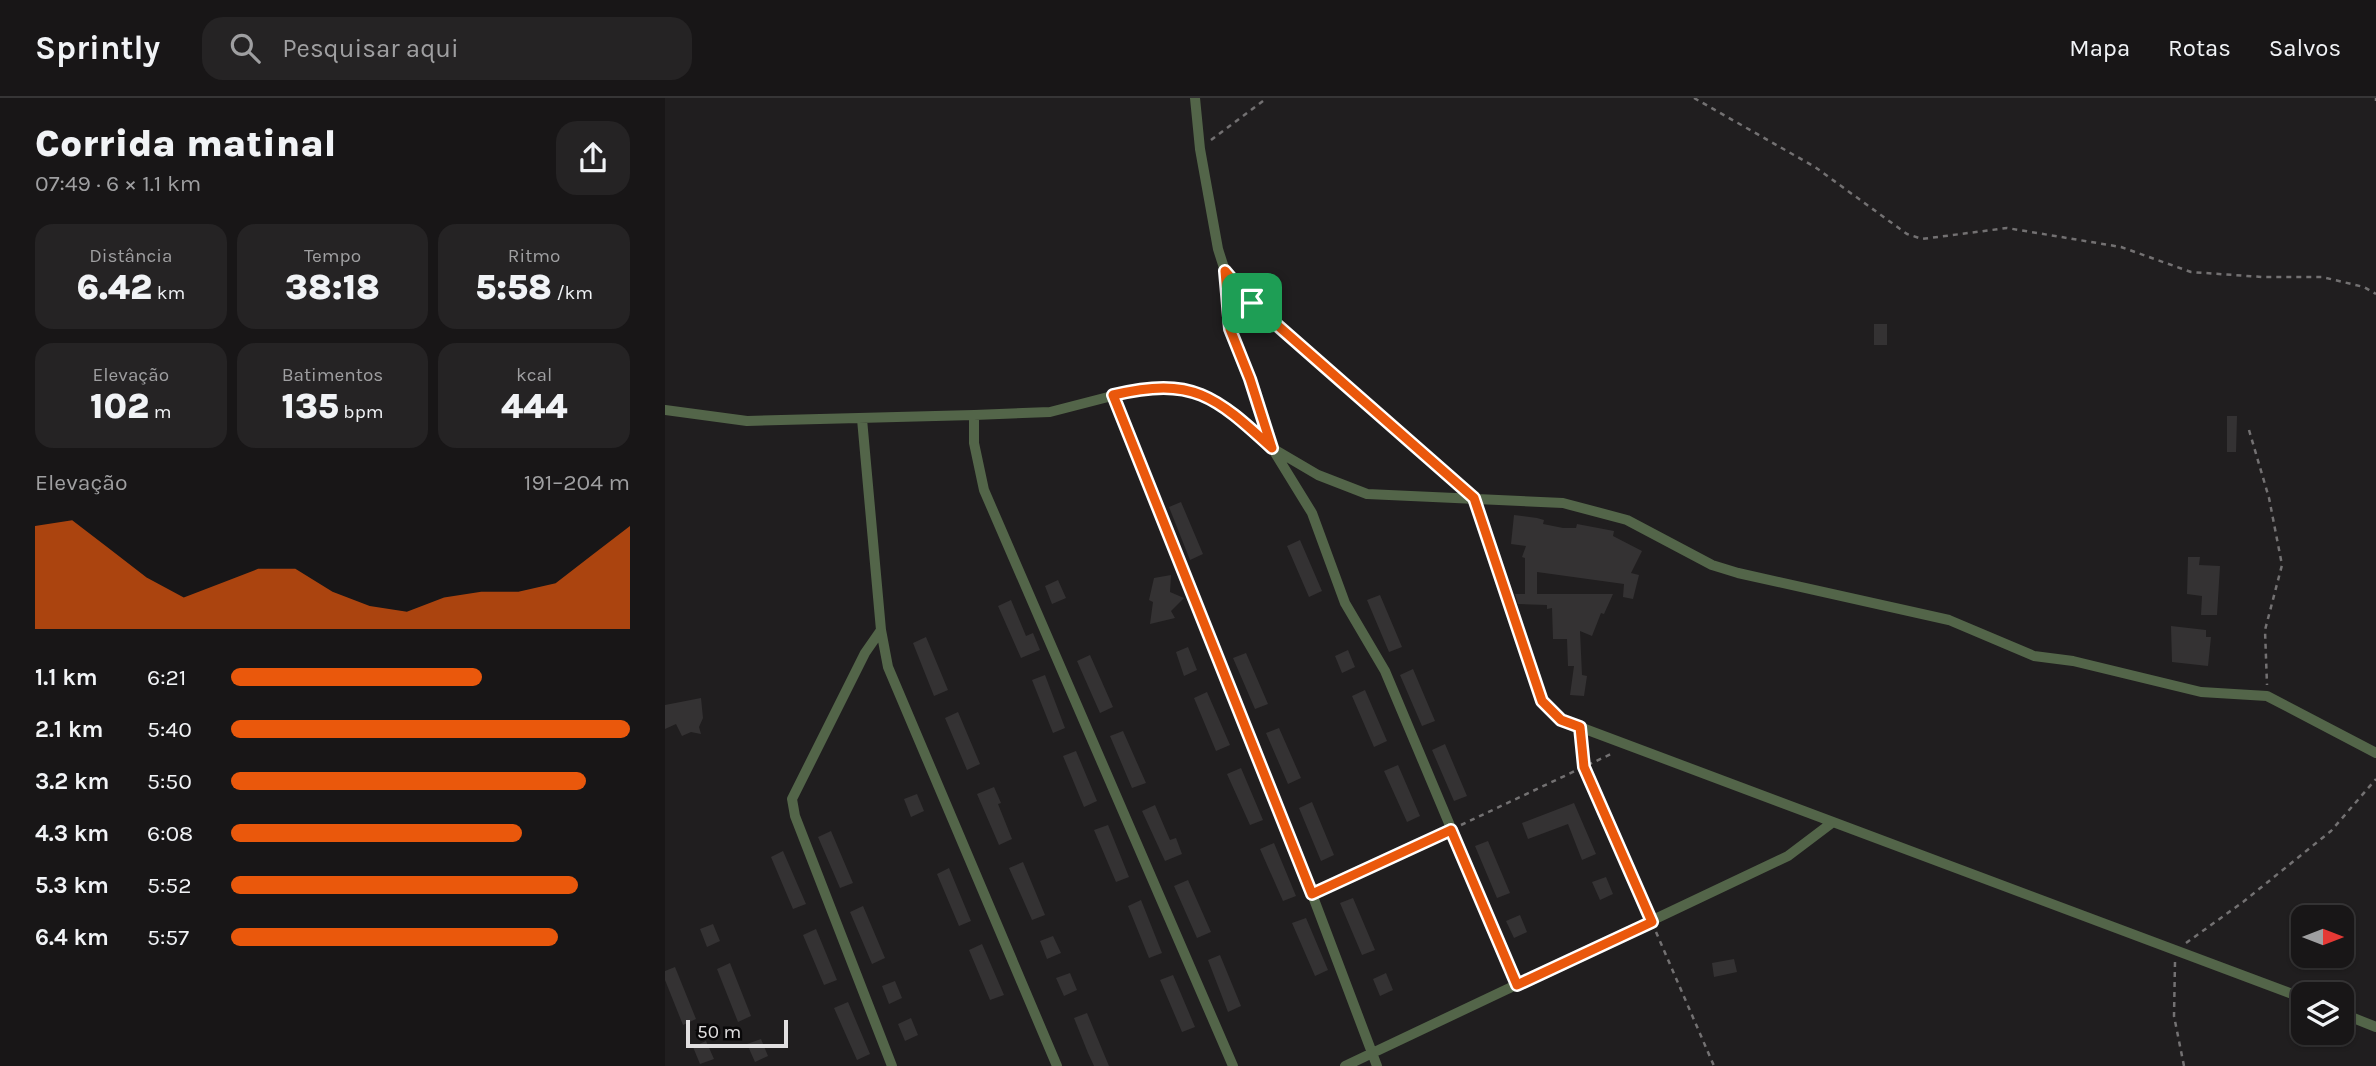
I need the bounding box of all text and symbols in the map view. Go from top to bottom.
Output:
search box [202,17,692,80]
text: Sprintly [35,29,160,67]
icon: search [226,29,264,67]
text: Pesquisar aqui [282,33,459,64]
text: Mapa [2069,34,2130,62]
text: Rotas [2168,34,2231,62]
text: Salvos [2269,34,2341,62]
text: Corrida matinal [35,121,336,166]
button: share [556,121,630,195]
text: 07:49 · 6 × 1.1 km [35,170,201,197]
text: Distância [89,245,172,267]
text: Tempo [304,245,361,267]
text: Ritmo [508,245,560,267]
text: 6.42 [76,267,152,308]
text: 38:18 [285,267,380,308]
text: 5:58 [475,267,552,308]
pin [1222,273,1282,333]
text: km [152,282,185,304]
text: /km [552,282,593,304]
icon: arrive [1233,284,1271,322]
text: Elevação [93,364,169,386]
text: Batimentos [282,364,383,386]
text: kcal [516,364,552,386]
text: 102 [90,386,149,427]
text: 135 [281,386,339,427]
text: 444 [501,386,567,427]
text: m [149,401,172,423]
text: bpm [339,401,384,423]
text: Elevação [35,469,128,496]
text: 191–204 m [524,469,630,496]
text: 1.1 km [35,664,98,691]
text: 6:21 [147,664,186,691]
text: 2.1 km [35,716,103,743]
text: 5:40 [147,716,192,743]
text: 3.2 km [35,768,109,795]
text: 5:50 [147,768,192,795]
text: 4.3 km [35,820,109,847]
text: 6:08 [147,820,193,847]
text: 5.3 km [35,872,109,899]
text: 5:52 [147,872,192,899]
north arrow [2291,905,2354,968]
map controls [2291,905,2354,1045]
text: 6.4 km [35,924,109,951]
text: 5:57 [147,924,189,951]
button: layers [2291,982,2354,1045]
scale bar [686,1017,787,1049]
text: 50 m [697,1021,741,1043]

